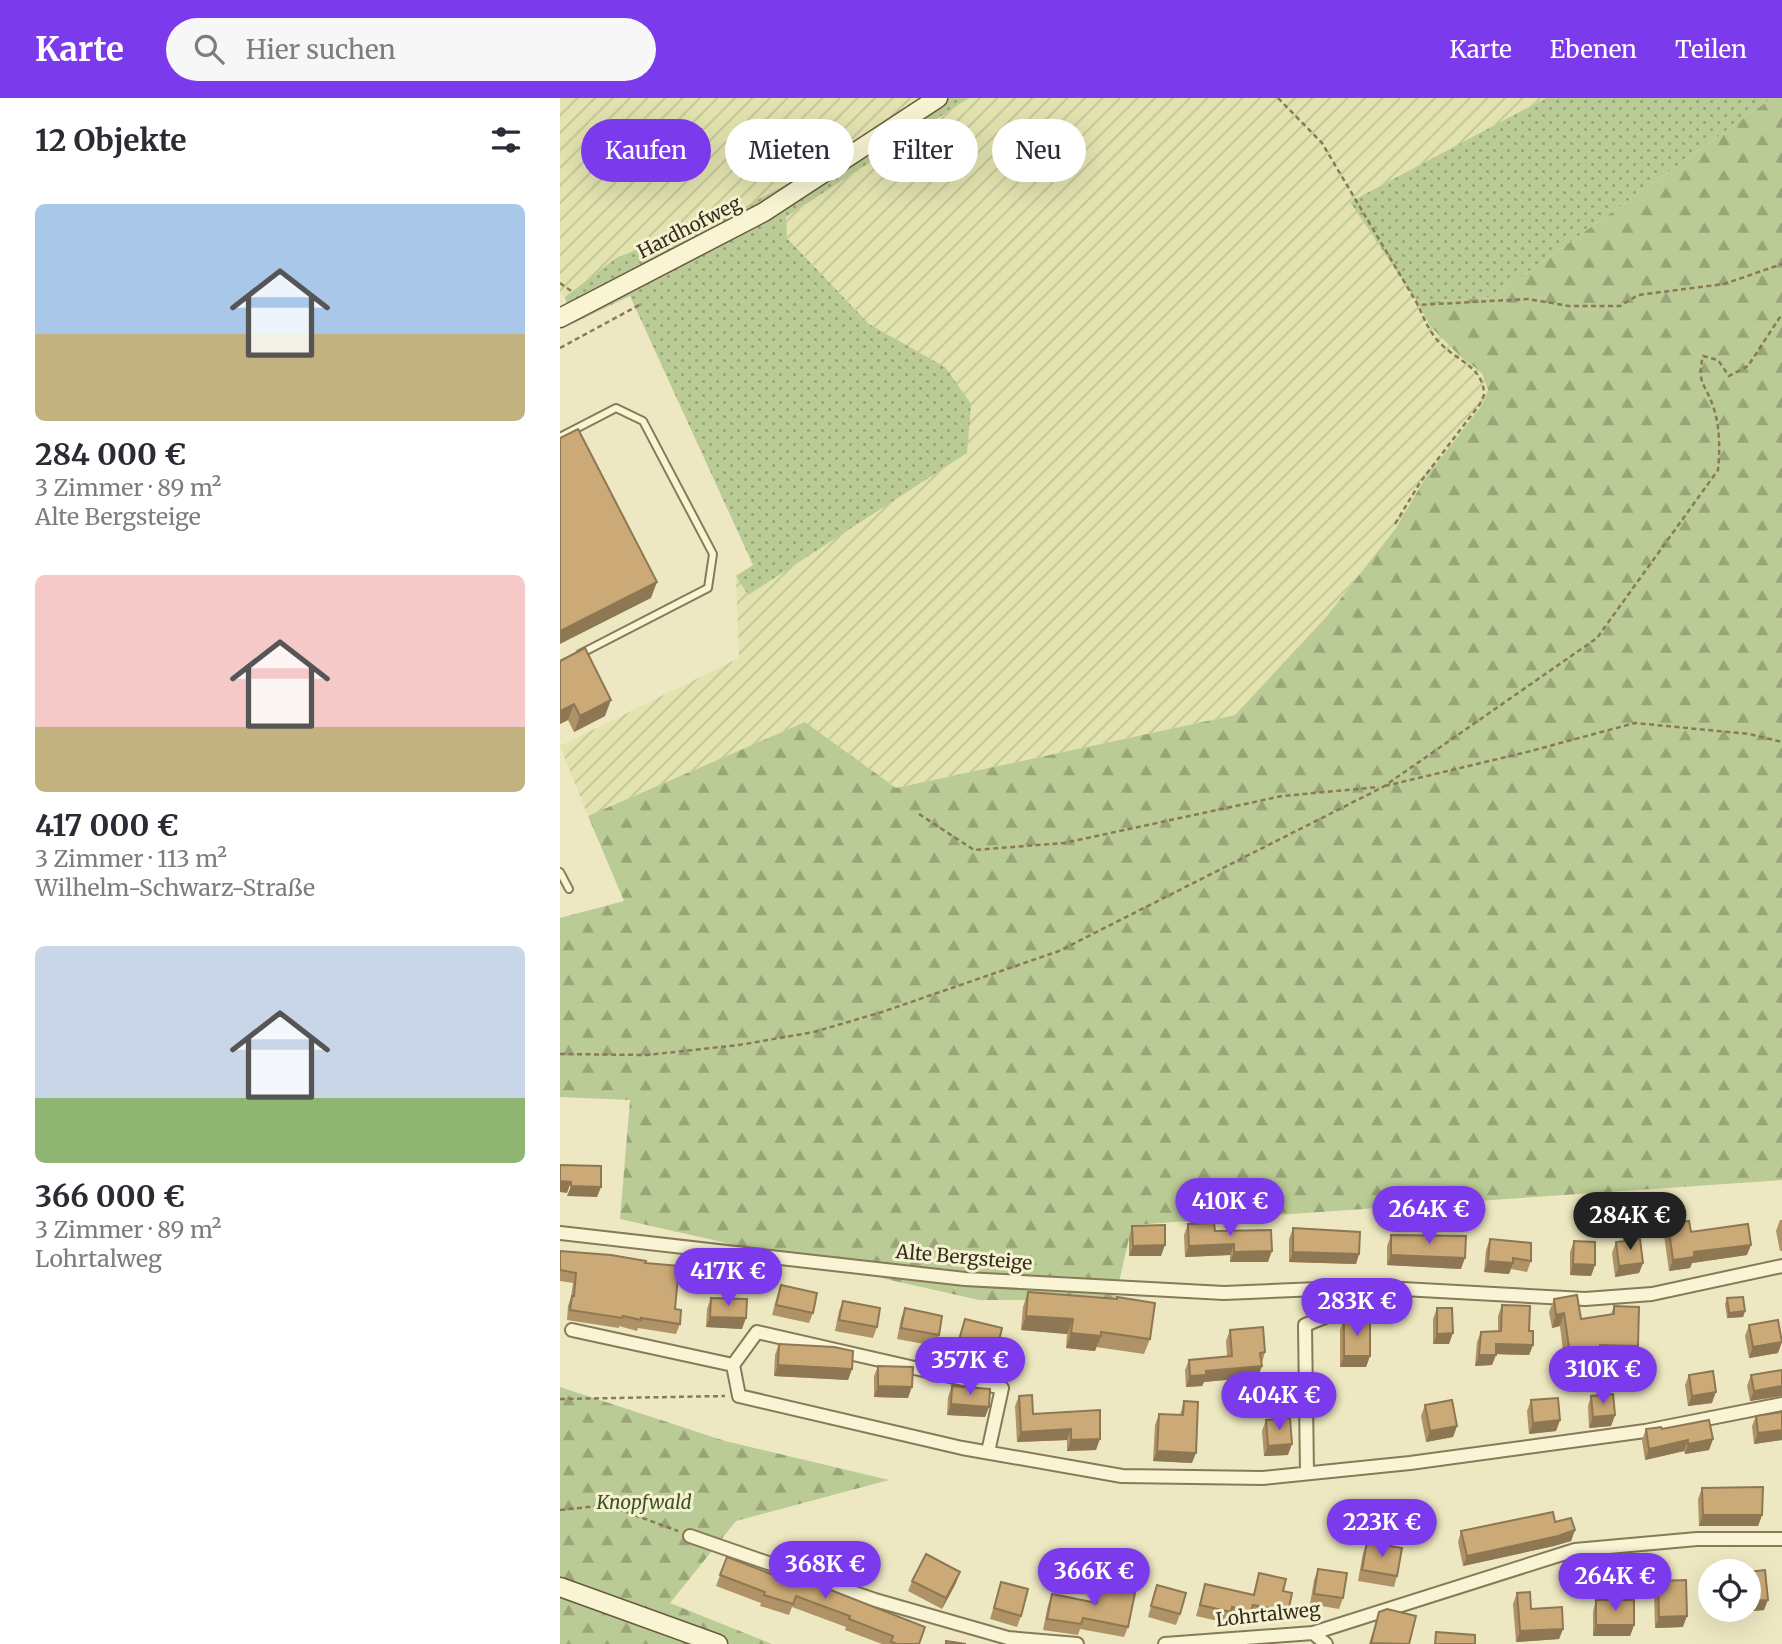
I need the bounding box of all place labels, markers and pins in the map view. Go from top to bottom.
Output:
pin: 410K € [1173,1178,1287,1238]
pin: 264K € [1372,1186,1486,1246]
pin: 284K € [1573,1192,1687,1252]
pin: 417K € [671,1248,785,1308]
pin: 283K € [1300,1278,1414,1338]
pin: 357K € [913,1338,1027,1397]
pin: 310K € [1546,1346,1660,1406]
pin: 404K € [1222,1372,1336,1432]
pin: 223K € [1325,1500,1439,1559]
pin: 368K € [768,1542,882,1601]
pin: 366K € [1037,1548,1151,1608]
pin: 264K € [1558,1554,1672,1613]

